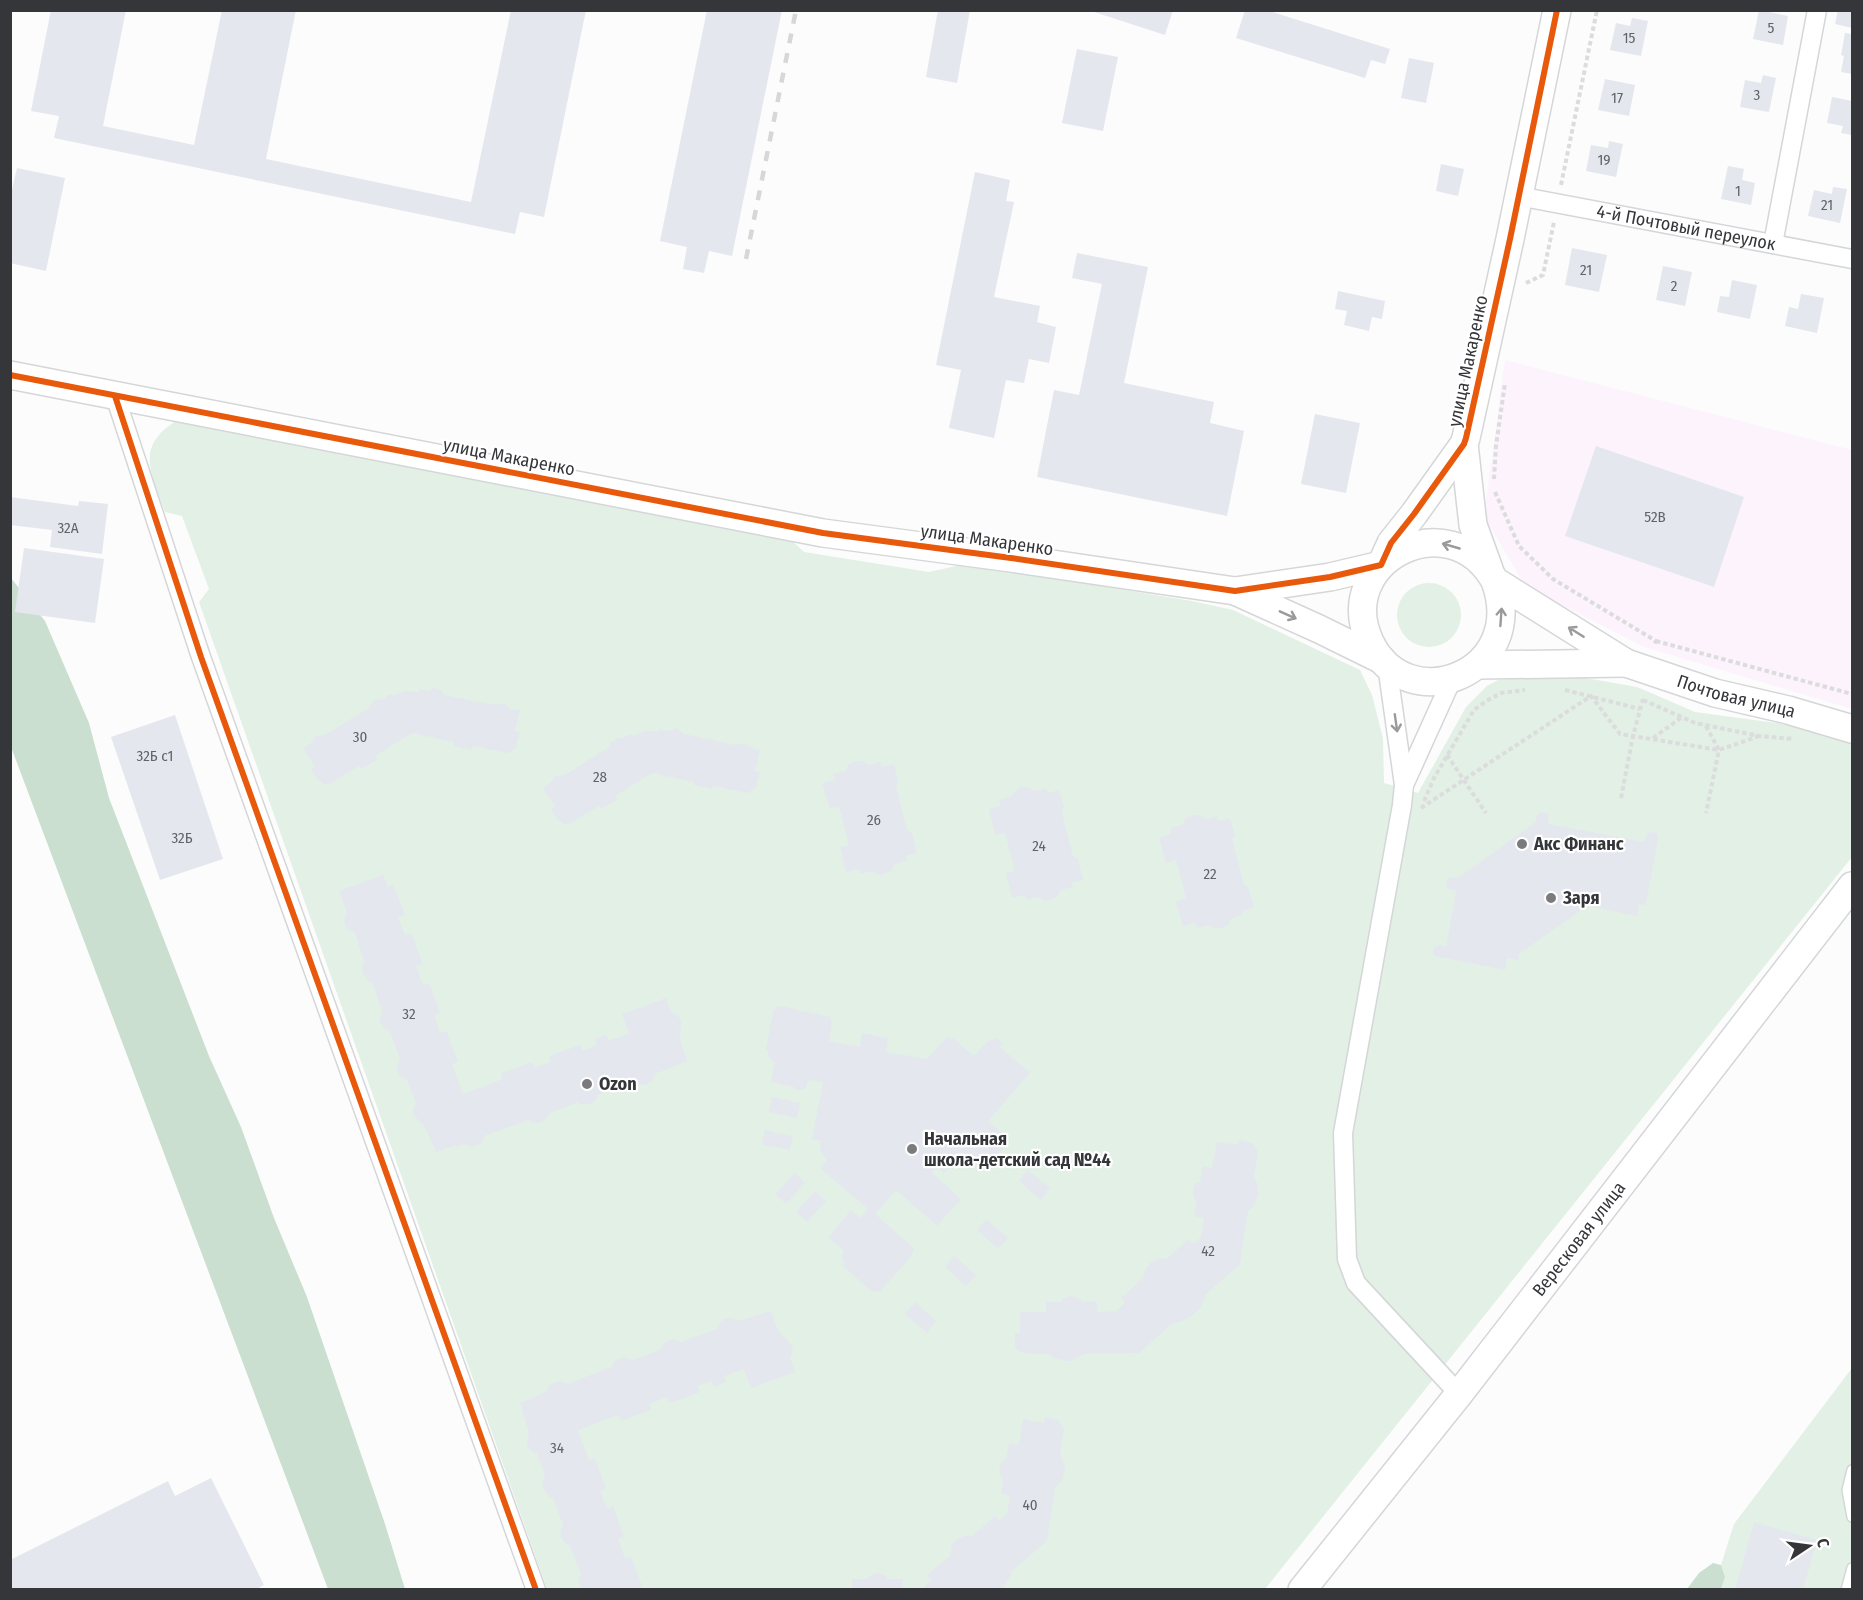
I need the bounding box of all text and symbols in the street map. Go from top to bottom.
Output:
house number: 5 [1768,19,1775,37]
house number: 15 [1623,29,1635,47]
house number: 3 [1754,86,1761,104]
house number: 17 [1611,89,1623,107]
house number: 19 [1597,151,1611,169]
house number: 1 [1735,182,1741,200]
house number: 21 [1821,196,1833,214]
street label: 4-й Почтовый переулок [1595,200,1778,255]
house number: 21 [1580,261,1592,279]
house number: 2 [1671,277,1678,295]
street label: улица Макаренко [1443,293,1493,429]
street label: улица Макаренко [441,433,577,481]
house number: 52В [1644,508,1666,526]
house number: 32А [57,519,79,537]
street label: улица Макаренко [919,520,1055,560]
one-way arrow [1442,540,1461,551]
one-way arrow [1496,608,1507,628]
one-way arrow [1278,610,1296,621]
one-way arrow [1568,625,1585,637]
street label: Почтовая улица [1674,670,1798,723]
one-way arrow [1390,713,1401,733]
house number: 30 [353,728,367,746]
house number: 32Б с1 [137,747,173,765]
house number: 28 [593,768,607,786]
house number: 26 [867,811,881,829]
house number: 32Б [171,829,193,847]
place label: Акс Финанс [1533,833,1624,855]
house number: 24 [1032,837,1046,855]
marker: Акс Финанс [1515,837,1529,851]
house number: 22 [1203,865,1217,883]
place label: Заря [1562,887,1599,909]
marker: Заря [1544,891,1558,905]
house number: 32 [402,1005,416,1023]
place label: Ozon [599,1073,637,1095]
marker: Ozon [580,1077,594,1091]
place label: Начальная школа-детский сад №44 [924,1128,1111,1171]
marker: Начальная школа-детский сад №44 [905,1142,919,1156]
street label: Вересковая улица [1528,1177,1630,1301]
house number: 42 [1201,1242,1215,1260]
house number: 34 [550,1439,564,1457]
house number: 40 [1022,1496,1038,1514]
north arrow [1779,1516,1839,1576]
text: С [1813,1537,1833,1550]

